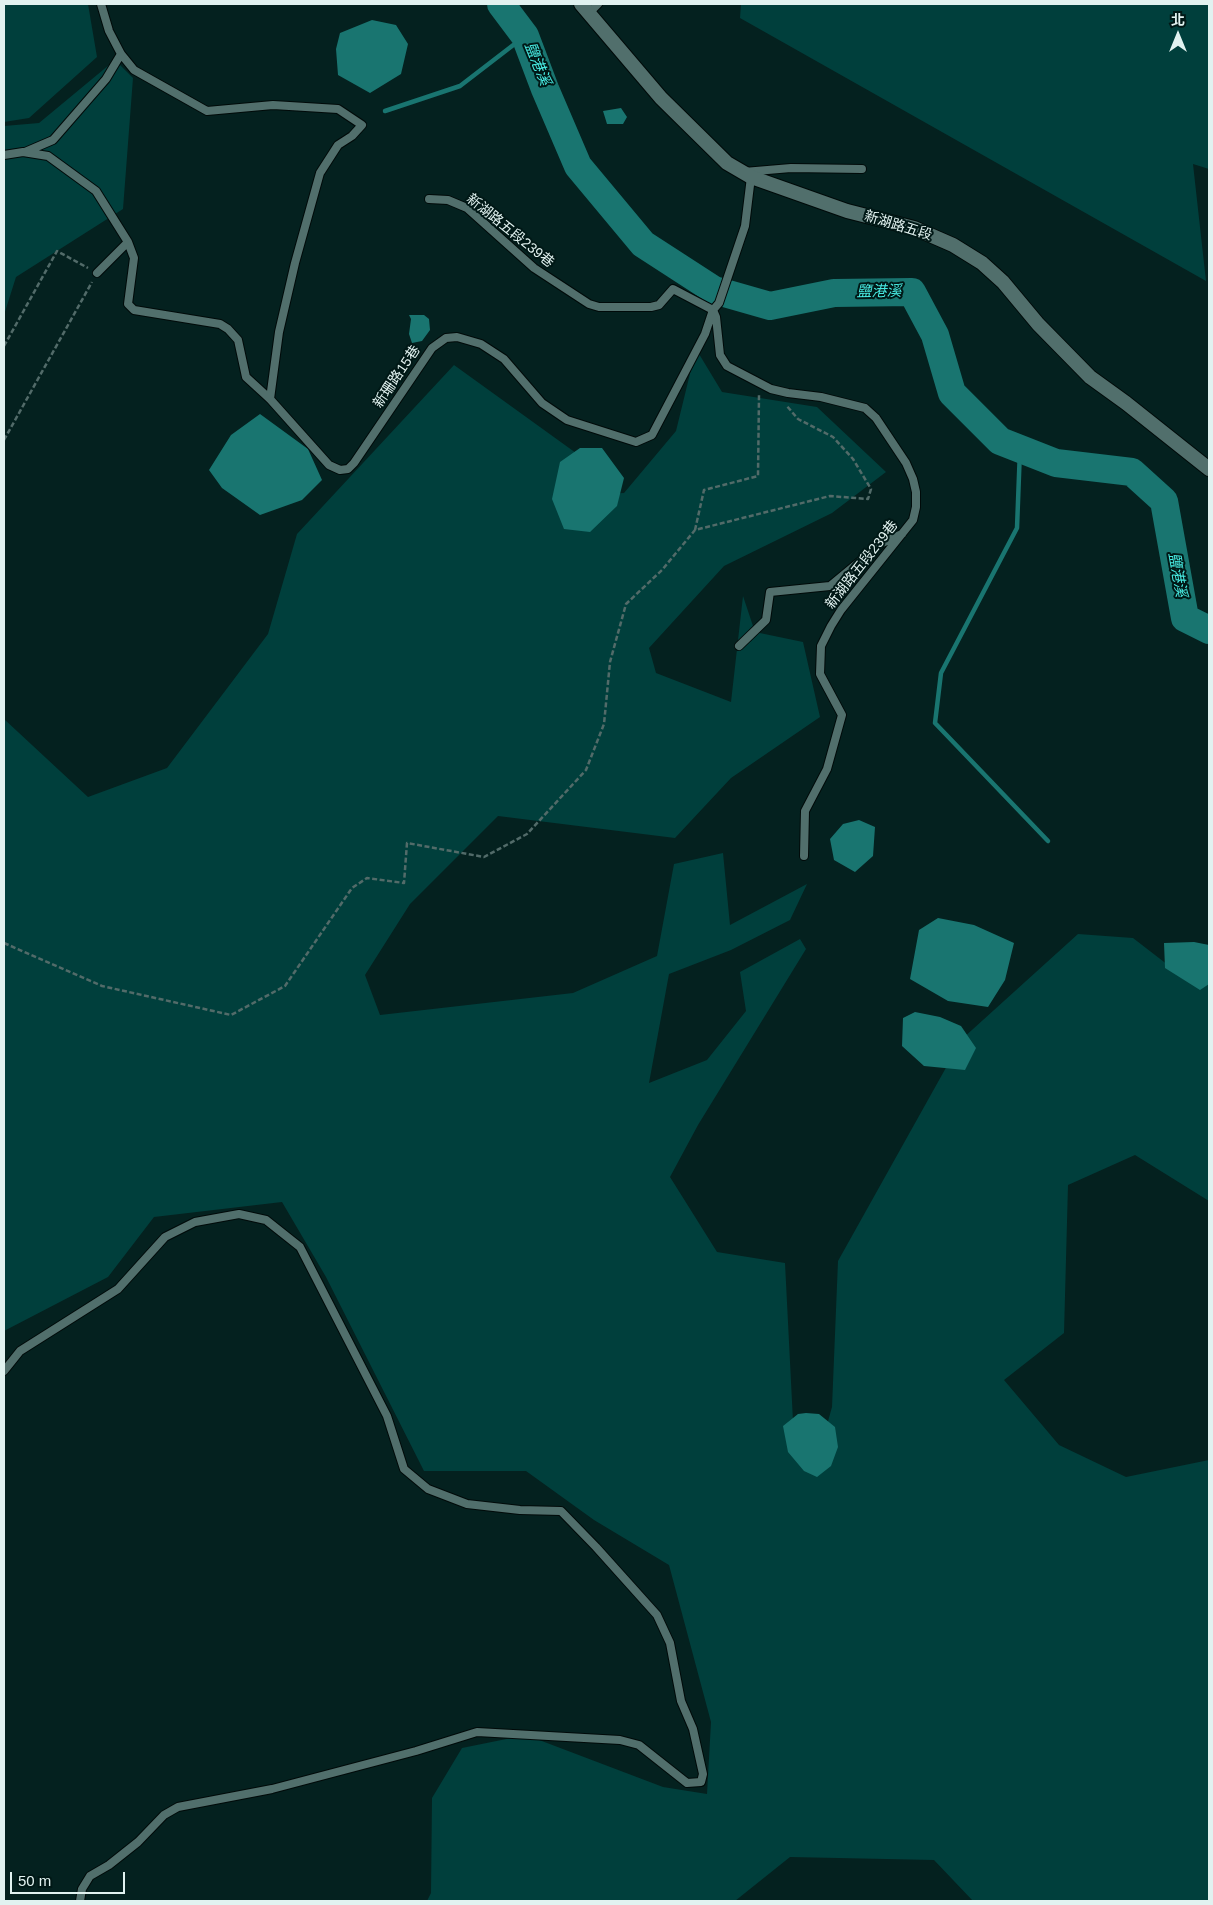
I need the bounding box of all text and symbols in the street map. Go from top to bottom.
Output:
north arrow [1153,10,1203,60]
text: 北 [1171,12,1185,28]
water label: 鹽港溪 [520,40,554,88]
street label: 新湖路五段239巷 [463,191,557,271]
street label: 新湖路五段 [862,208,934,244]
water label: 鹽港溪 [856,283,902,301]
street label: 新珊路15巷 [370,343,424,411]
street label: 新湖路五段239巷 [822,518,902,612]
water label: 鹽港溪 [1164,551,1190,599]
scale bar [12,1862,128,1894]
text: 50 m [18,1872,51,1889]

